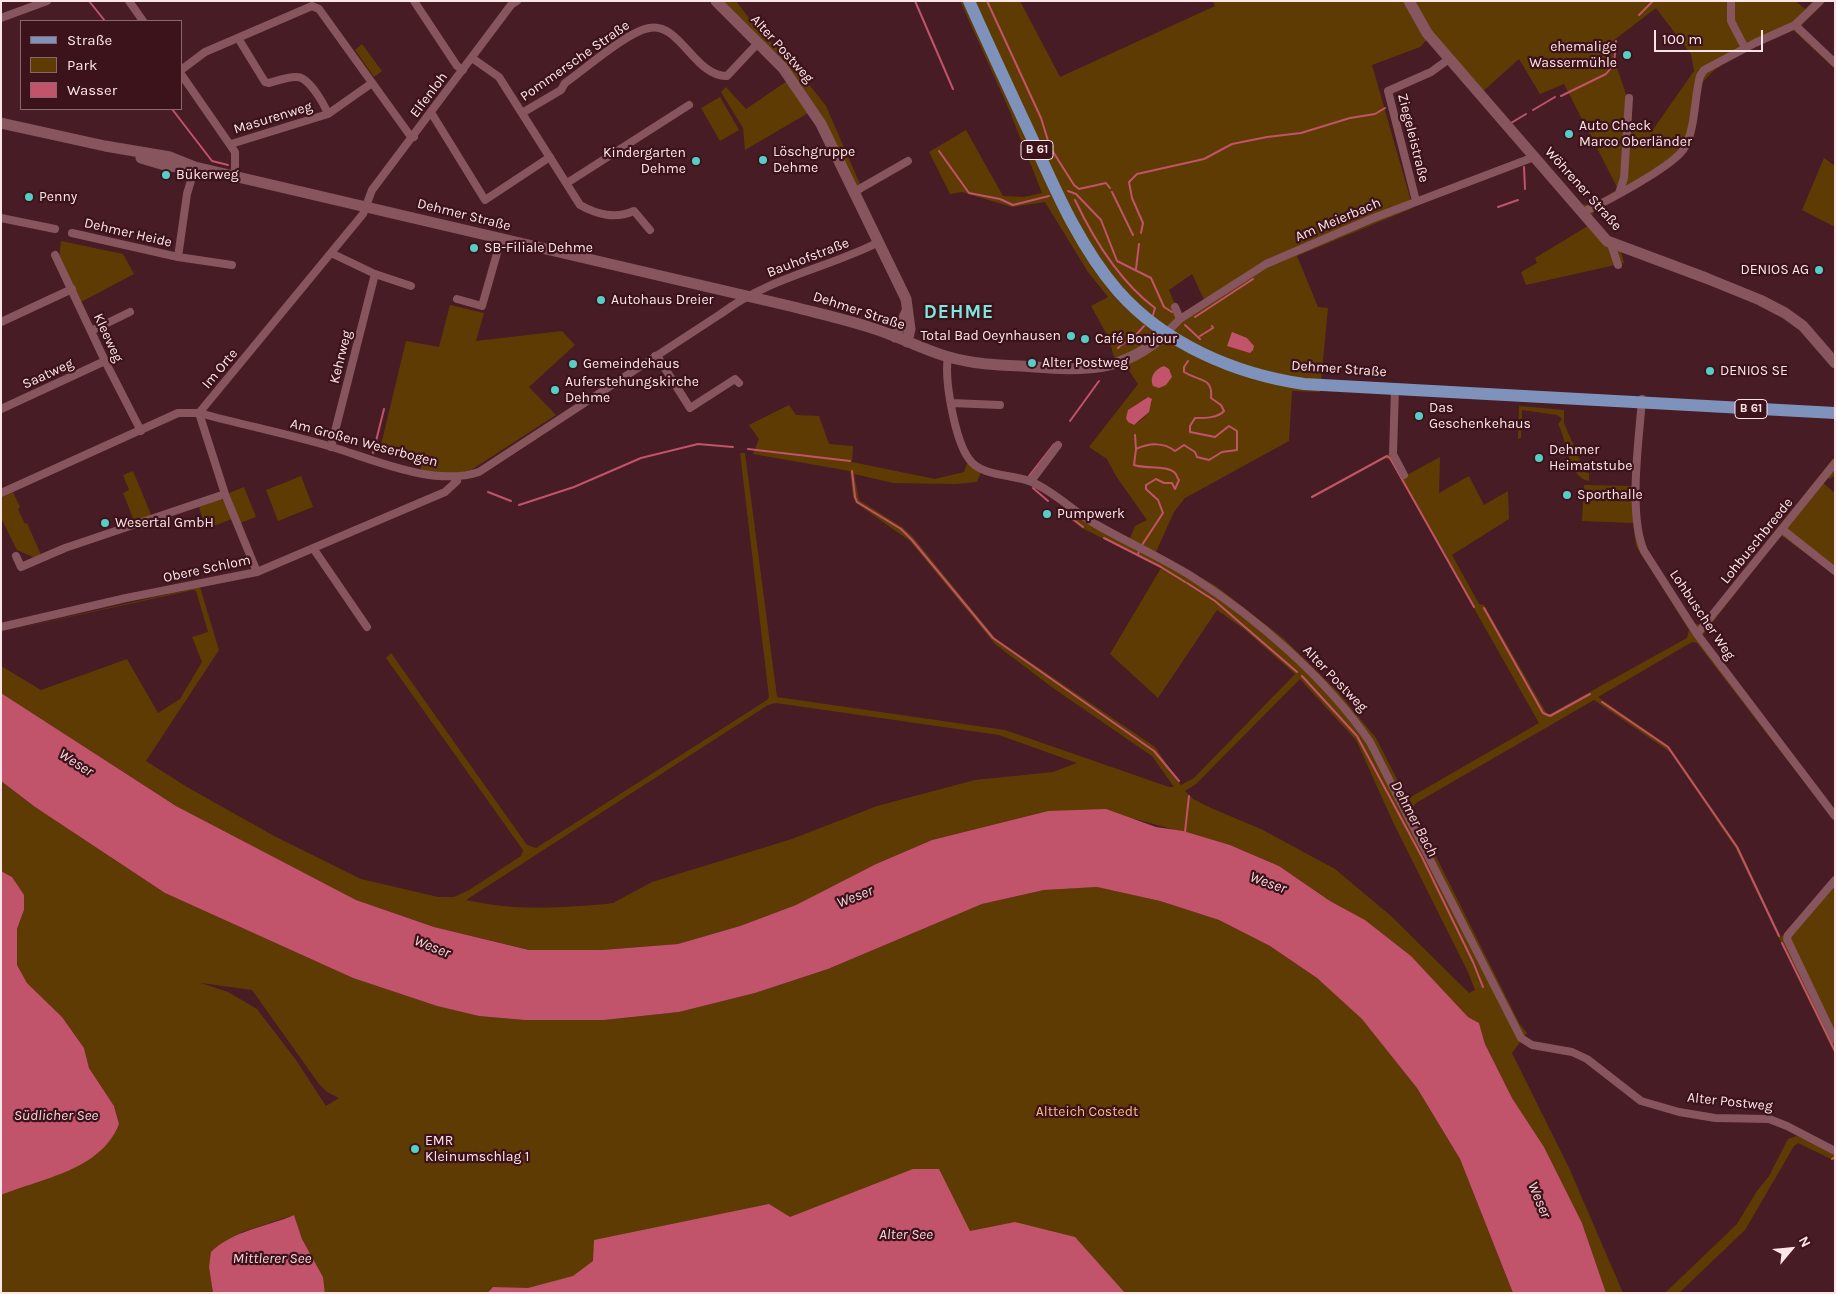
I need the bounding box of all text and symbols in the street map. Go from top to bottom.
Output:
street label: Alter Postweg [747,11,817,87]
street label: Pommersche Straße [517,17,633,105]
legend [20,20,182,110]
scale bar [1656,20,1765,52]
text: 100 m [1662,30,1702,48]
text: Straße [67,31,112,49]
place label: ehemalige Wassermühle [1529,39,1617,72]
marker: ehemalige Wassermühle [1621,49,1633,61]
text: Park [67,56,97,74]
street label: Elfenloh [407,69,451,121]
text: Wasser [67,81,117,99]
street label: Ziegeleistraße [1394,92,1432,184]
street label: Masurenweg [232,98,314,138]
place label: Auto Check Marco Oberländer [1579,118,1692,150]
marker: Auto Check Marco Oberländer [1563,128,1575,140]
road number: B 61 [1021,140,1053,160]
place label: Löschgruppe Dehme [773,144,855,176]
street label: Wöhrener Straße [1541,144,1625,234]
place label: Kindergarten Dehme [603,145,686,178]
marker: Löschgruppe Dehme [757,154,769,166]
marker: Kindergarten Dehme [690,155,702,167]
place label: Bükerweg [176,167,239,183]
marker: Bükerweg [160,169,172,181]
place label: Penny [39,189,77,205]
marker: Penny [23,191,35,203]
street label: Am Meierbach [1293,194,1383,246]
street label: Dehmer Straße [415,195,513,235]
street label: Dehmer Heide [82,215,174,251]
street label: Bauhofstraße [765,235,851,281]
place label: SB-Filiale Dehme [484,240,593,256]
marker: SB-Filiale Dehme [468,242,480,254]
place label: DENIOS AG [1741,262,1809,278]
marker: DENIOS AG [1813,264,1825,276]
street label: Dehmer Straße [811,288,907,334]
place label: Autohaus Dreier [611,292,714,308]
marker: Autohaus Dreier [595,294,607,306]
district label: DEHME [923,302,995,324]
street label: Kleeweg [89,311,127,365]
place label: Total Bad Oeynhausen [920,328,1061,344]
street label: Kehrweg [326,329,356,385]
marker: Total Bad Oeynhausen [1065,330,1077,342]
place label: Café Bonjour [1095,331,1177,347]
marker: Café Bonjour [1079,333,1091,345]
street label: Im Orte [198,346,242,392]
street label: Saatweg [20,355,76,393]
place label: Alter Postweg [1042,355,1128,371]
place label: Gemeindehaus [583,356,680,372]
marker: Alter Postweg [1026,357,1038,369]
street label: Dehmer Straße [1291,357,1387,381]
marker: Gemeindehaus [567,358,579,370]
place label: DENIOS SE [1720,363,1788,379]
marker: DENIOS SE [1704,365,1716,377]
place label: Auferstehungskirche Dehme [565,374,699,407]
marker: Auferstehungskirche Dehme [549,384,561,396]
road number: B 61 [1735,399,1767,418]
place label: Das Geschenkehaus [1429,400,1531,432]
marker: Das Geschenkehaus [1413,410,1425,422]
street label: Am Großen Weserbogen [288,415,440,471]
place label: Dehmer Heimatstube [1549,442,1632,474]
marker: Dehmer Heimatstube [1533,452,1545,464]
place label: Sporthalle [1577,487,1643,503]
marker: Sporthalle [1561,489,1573,501]
street label: Lohbuschbreede [1717,495,1797,587]
place label: Pumpwerk [1057,506,1125,522]
marker: Pumpwerk [1041,508,1053,520]
place label: Wesertal GmbH [115,515,214,531]
marker: Wesertal GmbH [99,517,111,529]
street label: Obere Schlom [162,552,252,586]
street label: Lohbuscher Weg [1666,567,1738,663]
street label: Alter Postweg [1299,642,1371,716]
water label: Weser [55,745,97,781]
water label: Dehmer Bach [1387,778,1441,860]
water label: Weser [1247,868,1289,898]
water label: Weser [834,882,876,912]
water label: Weser [411,932,453,962]
street label: Alter Postweg [1686,1089,1774,1115]
park label: Altteich Costedt [1036,1104,1138,1120]
water label: Südlicher See [14,1107,98,1125]
place label: EMR Kleinumschlag 1 [425,1133,529,1166]
marker: EMR Kleinumschlag 1 [409,1143,421,1155]
water label: Weser [1523,1179,1555,1221]
north arrow [1766,1224,1816,1274]
water label: Alter See [879,1226,933,1244]
text: N [1795,1233,1815,1250]
water label: Mittlerer See [233,1250,311,1268]

